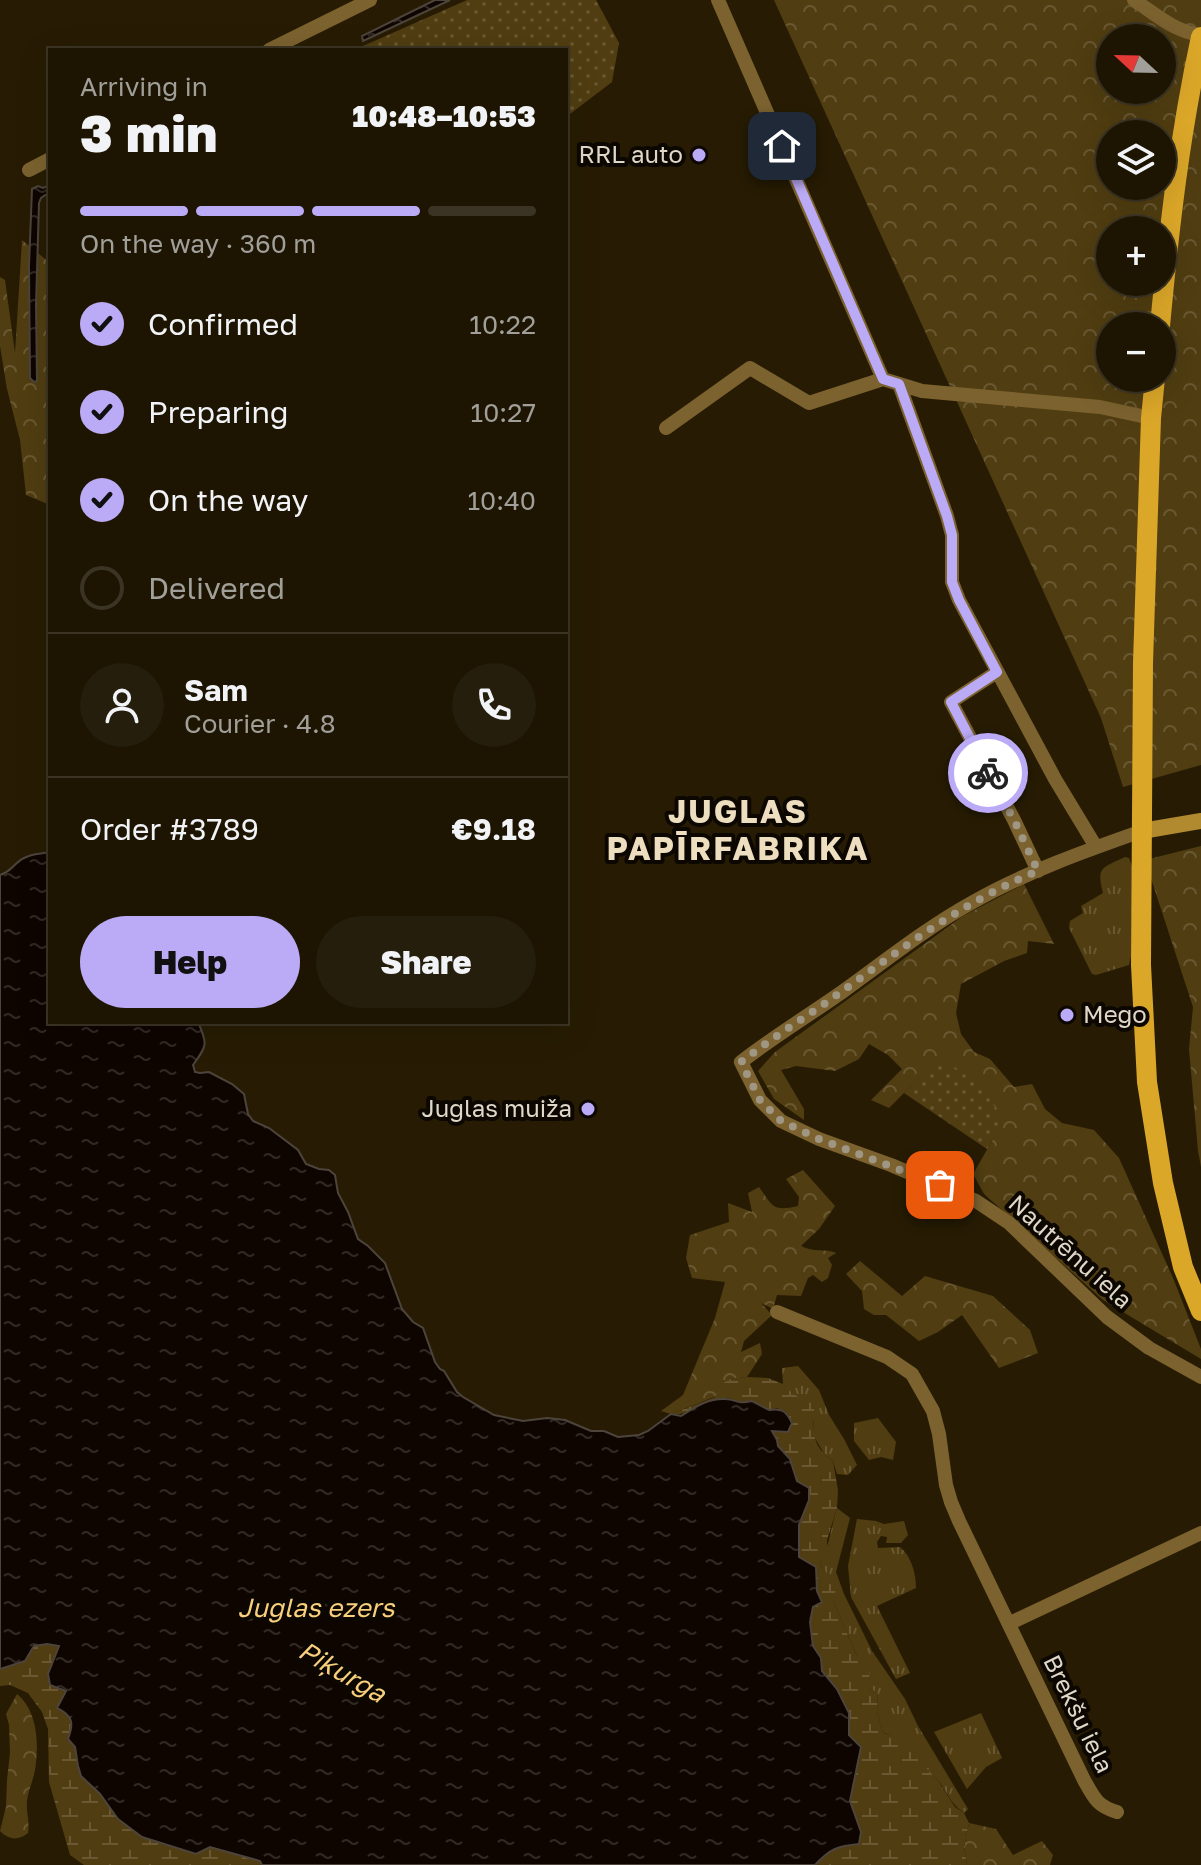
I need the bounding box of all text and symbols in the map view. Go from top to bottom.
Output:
north arrow [1096,24,1176,104]
map controls [1096,24,1176,392]
text: Arriving in [80,71,208,102]
text: 10:48–10:53 [352,98,536,134]
text: 3 min [80,101,217,163]
pin [748,112,816,180]
button: layers [1096,120,1176,200]
icon: home [760,124,804,168]
place label: RRL auto [579,139,683,168]
marker: RRL auto [690,146,708,164]
button: + [1096,216,1176,296]
text: On the way · 360 m [80,228,316,259]
icon: check [80,302,124,346]
text: Confirmed [148,306,298,342]
text: 10:22 [469,309,536,340]
button: − [1096,312,1176,392]
icon: check [80,390,124,434]
text: Preparing [148,394,289,430]
text: 10:27 [471,397,536,428]
icon: check [80,478,124,522]
text: On the way [148,482,308,518]
text: 10:40 [467,485,536,516]
text: Delivered [148,570,285,606]
button: person [80,663,164,747]
button: phone [452,663,536,747]
text: Sam [184,672,248,708]
text: Courier · 4.8 [184,708,336,739]
courier [948,733,1028,813]
icon: bike [966,751,1010,795]
district label: JUGLAS PAPĪRFABRIKA [607,792,869,867]
text: Order #3789 [80,811,259,847]
text: €9.18 [452,811,536,847]
button: Help [80,916,300,1008]
button: Share [316,916,536,1008]
place label: Mego [1083,999,1147,1028]
marker: Mego [1058,1006,1076,1024]
place label: Juglas muiža [421,1093,572,1122]
marker: Juglas muiža [579,1100,597,1118]
pin [906,1151,974,1219]
icon: bag [918,1163,962,1207]
street label: Nautrēnu iela [1003,1188,1139,1314]
water label: Juglas ezers [238,1592,396,1623]
water label: Piķurga [293,1634,392,1709]
street label: Brekšu iela [1038,1650,1120,1777]

